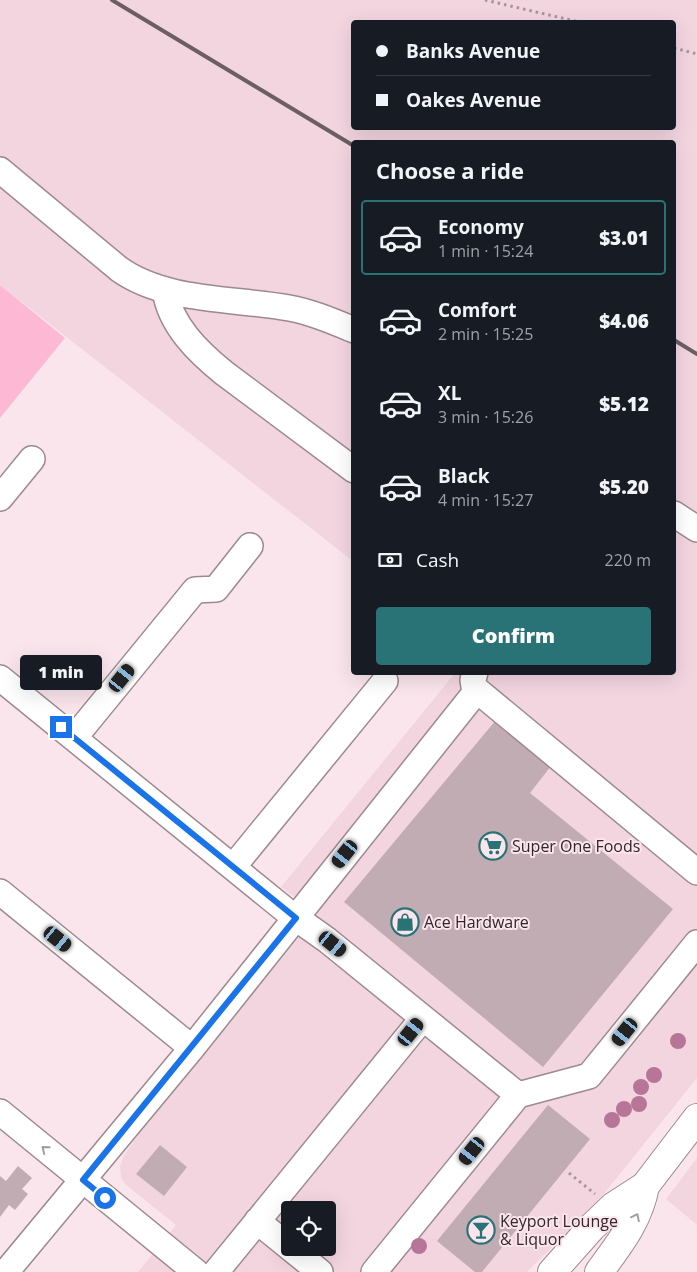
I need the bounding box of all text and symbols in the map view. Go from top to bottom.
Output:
text: Banks Avenue [406,38,540,64]
text: Oakes Avenue [406,87,541,113]
text: Choose a ride [376,155,524,185]
text: Economy [438,214,524,240]
icon: car [378,215,423,260]
text: $3.01 [599,225,649,251]
text: 1 min · 15:24 [438,240,533,262]
text: Comfort [438,297,517,323]
icon: car [378,298,423,343]
text: $4.06 [599,308,649,334]
text: 2 min · 15:25 [438,323,533,345]
text: XL [438,380,461,406]
icon: car [378,381,423,426]
text: $5.12 [599,391,649,417]
text: 3 min · 15:26 [438,406,533,428]
text: Black [438,463,490,489]
icon: car [378,464,423,509]
text: $5.20 [599,474,649,500]
text: 4 min · 15:27 [438,489,533,511]
icon: cash [376,546,404,574]
text: Cash [416,547,459,573]
text: 220 m [605,549,651,571]
button: Confirm [376,607,651,665]
callout: 1 min [20,654,102,690]
text: 1 min [38,661,84,683]
car [106,662,137,694]
route end [50,716,72,738]
supermarket icon: Super One Foods [478,831,508,861]
place label: Super One Foods [512,835,640,857]
car [329,838,360,870]
shop icon: Ace Hardware [390,907,420,937]
place label: Ace Hardware [424,911,529,933]
car [41,924,74,954]
car [316,929,349,959]
car [395,1016,426,1048]
car [609,1016,640,1048]
car [456,1135,487,1167]
one-way arrow [42,1145,51,1154]
route start [94,1187,116,1209]
map controls [281,1201,336,1256]
button: locate [281,1201,336,1256]
place label: Keyport Lounge & Liquor [500,1210,618,1250]
one-way arrow [630,1213,640,1222]
bar icon: Keyport Lounge & Liquor [466,1215,496,1245]

